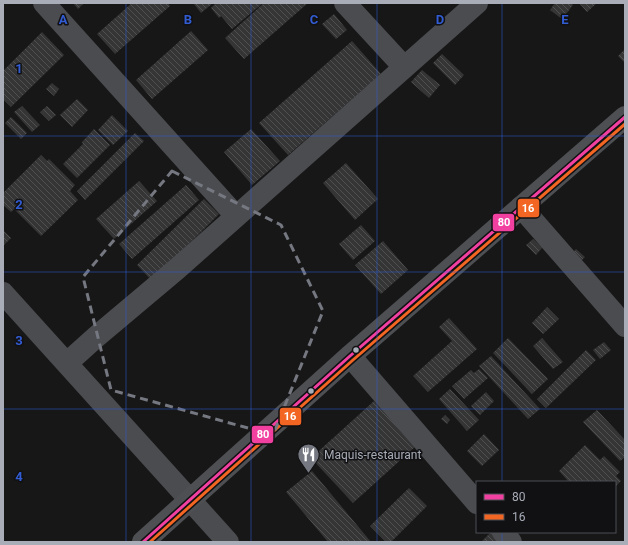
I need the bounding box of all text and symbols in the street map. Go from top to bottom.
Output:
text: A [59,12,68,27]
text: B [184,12,192,27]
text: C [310,12,319,27]
text: D [436,12,444,27]
text: E [561,12,569,27]
text: 1 [15,61,23,76]
text: 2 [15,197,23,212]
line badge: 16 [517,198,540,218]
text: 16 [522,202,534,215]
line badge: 80 [492,213,515,232]
text: 80 [498,216,510,229]
text: 3 [15,333,23,348]
unlabelled marker [351,345,361,355]
unlabelled marker [306,386,316,396]
line badge: 16 [279,407,302,426]
text: 16 [284,410,296,423]
line badge: 80 [251,425,274,444]
text: 80 [257,428,269,441]
restaurant icon: Maquis-restaurant [295,442,321,475]
place label: Maquis-restaurant [324,448,421,462]
text: 4 [15,469,23,484]
legend [476,481,616,533]
text: 80 [512,490,526,504]
text: 16 [512,510,526,524]

